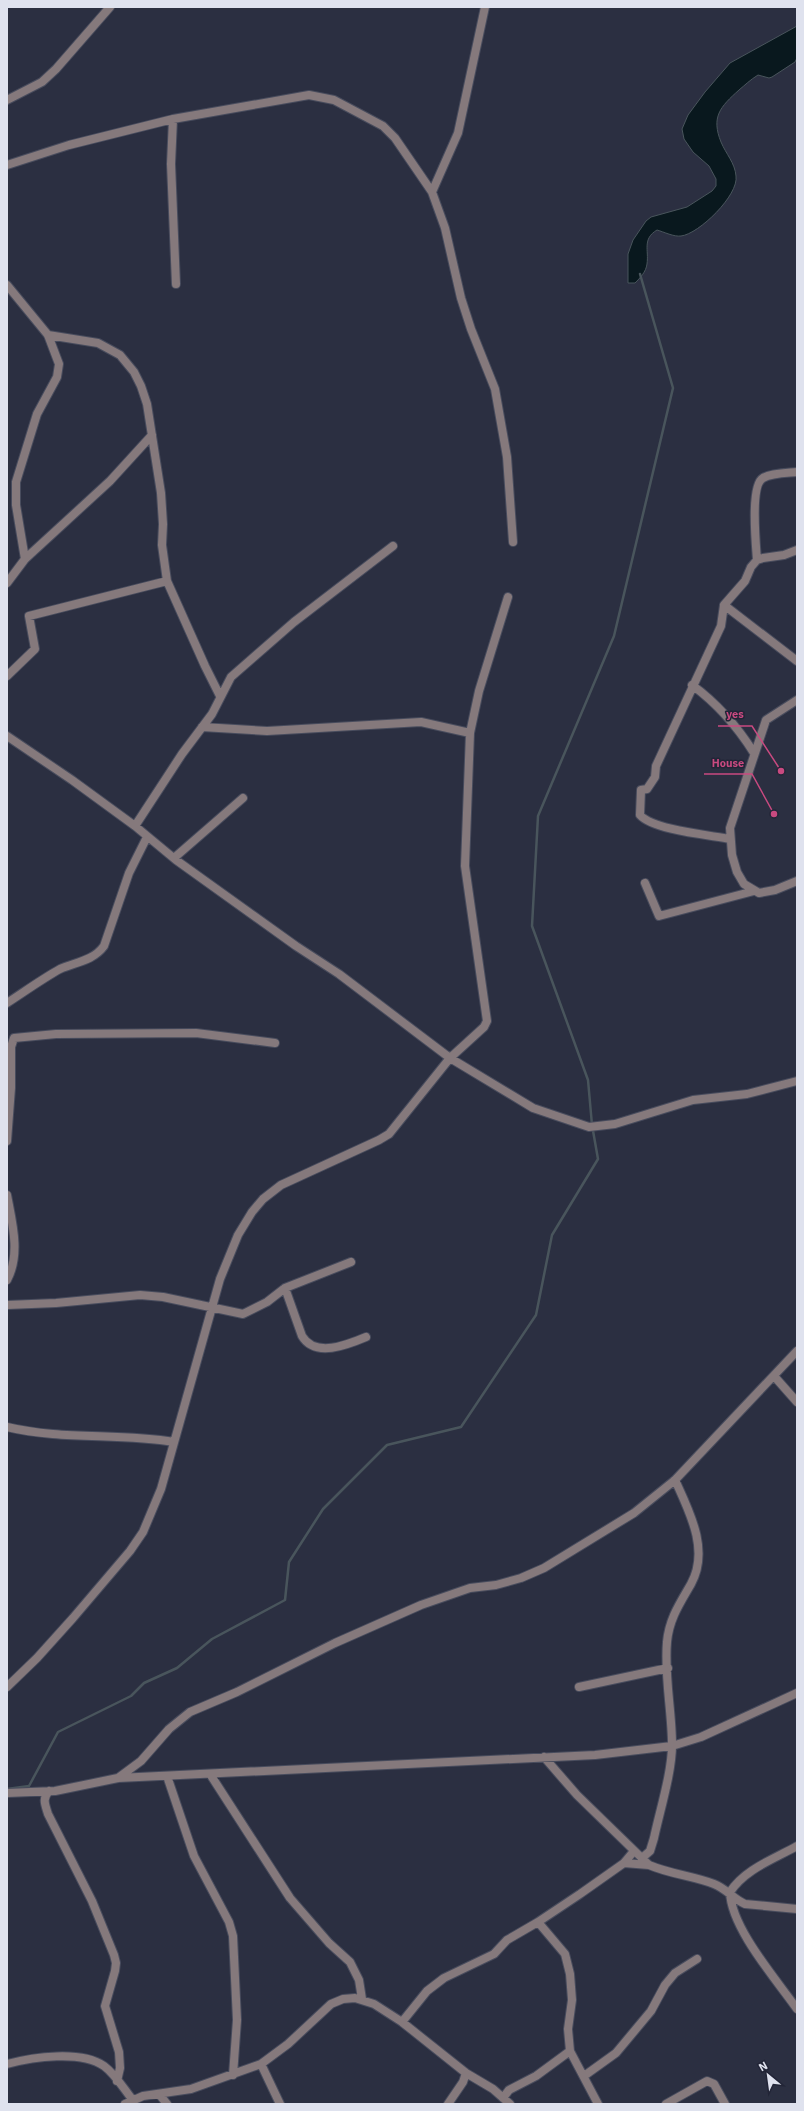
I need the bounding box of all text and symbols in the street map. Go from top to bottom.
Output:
callout: yes [718,703,752,726]
text: yes [726,707,744,721]
callout: House [704,751,752,774]
text: House [712,756,744,770]
north arrow [748,2055,788,2095]
text: N [756,2058,770,2074]

